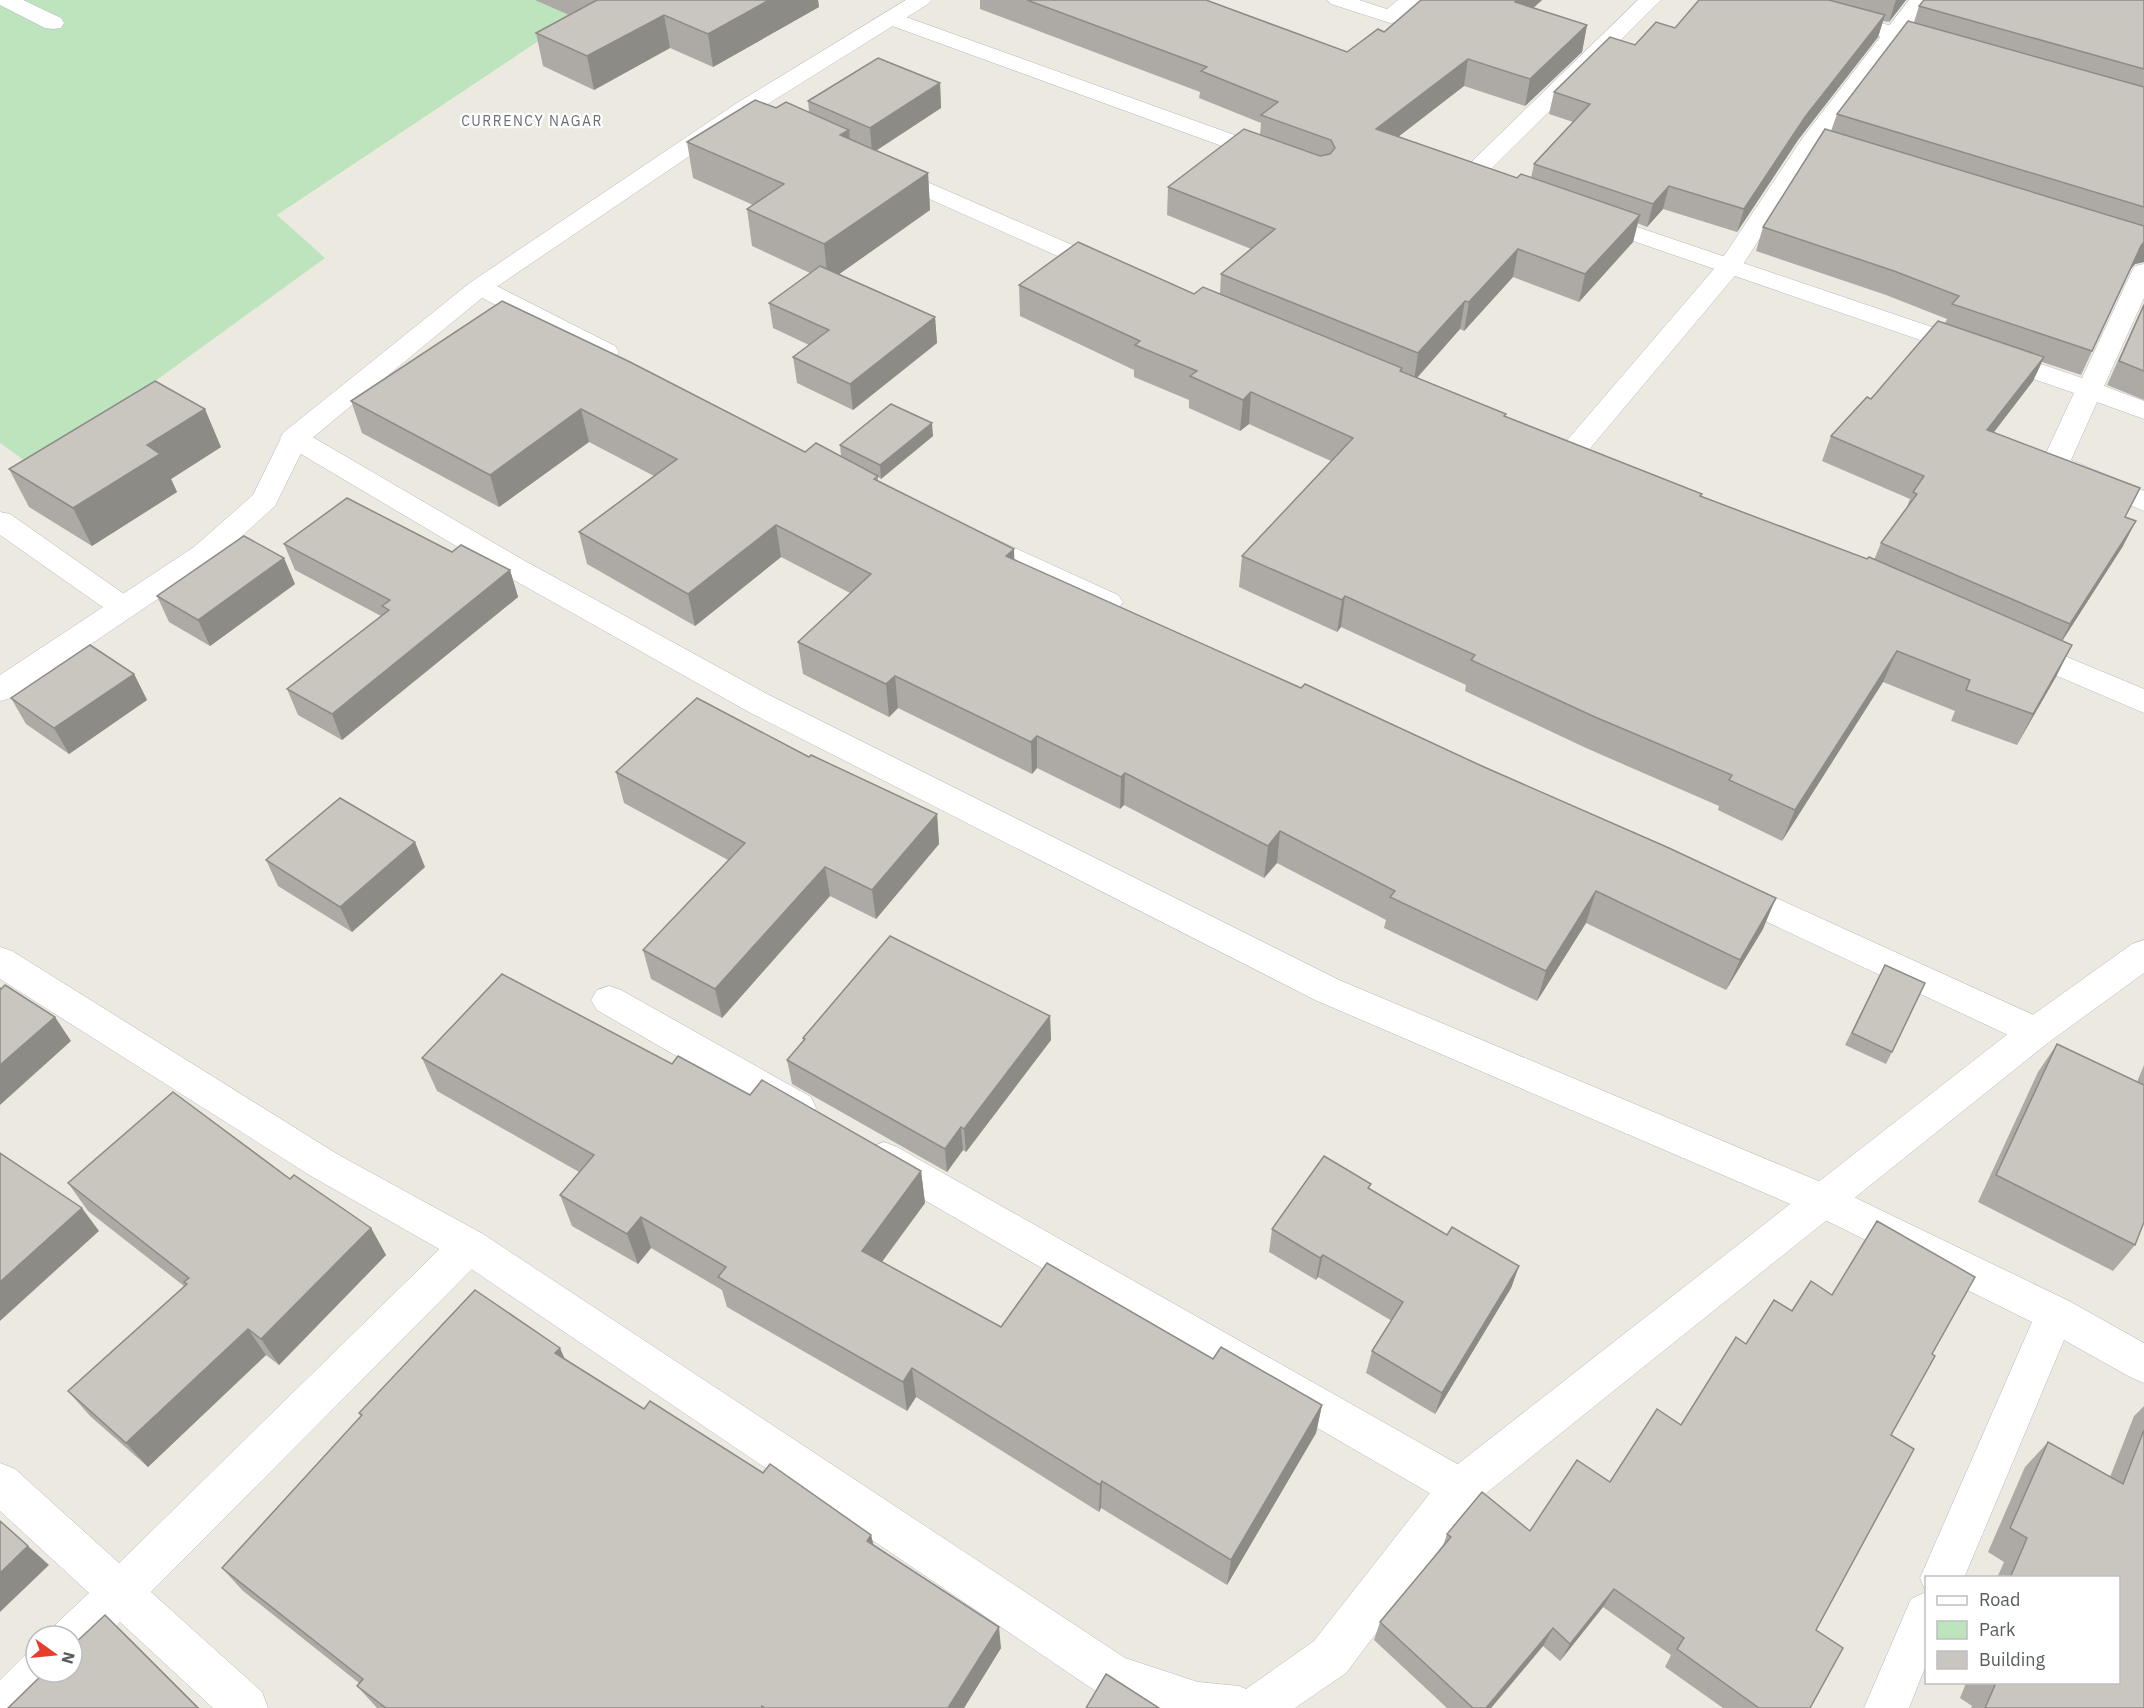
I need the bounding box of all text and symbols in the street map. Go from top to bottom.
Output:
district label: CURRENCY NAGAR [461,112,603,130]
legend [1925,1576,2120,1684]
text: Road [1979,1588,2020,1611]
text: Park [1979,1618,2016,1641]
north arrow [24,1624,84,1684]
text: Building [1979,1648,2046,1671]
text: N [57,1650,80,1666]

